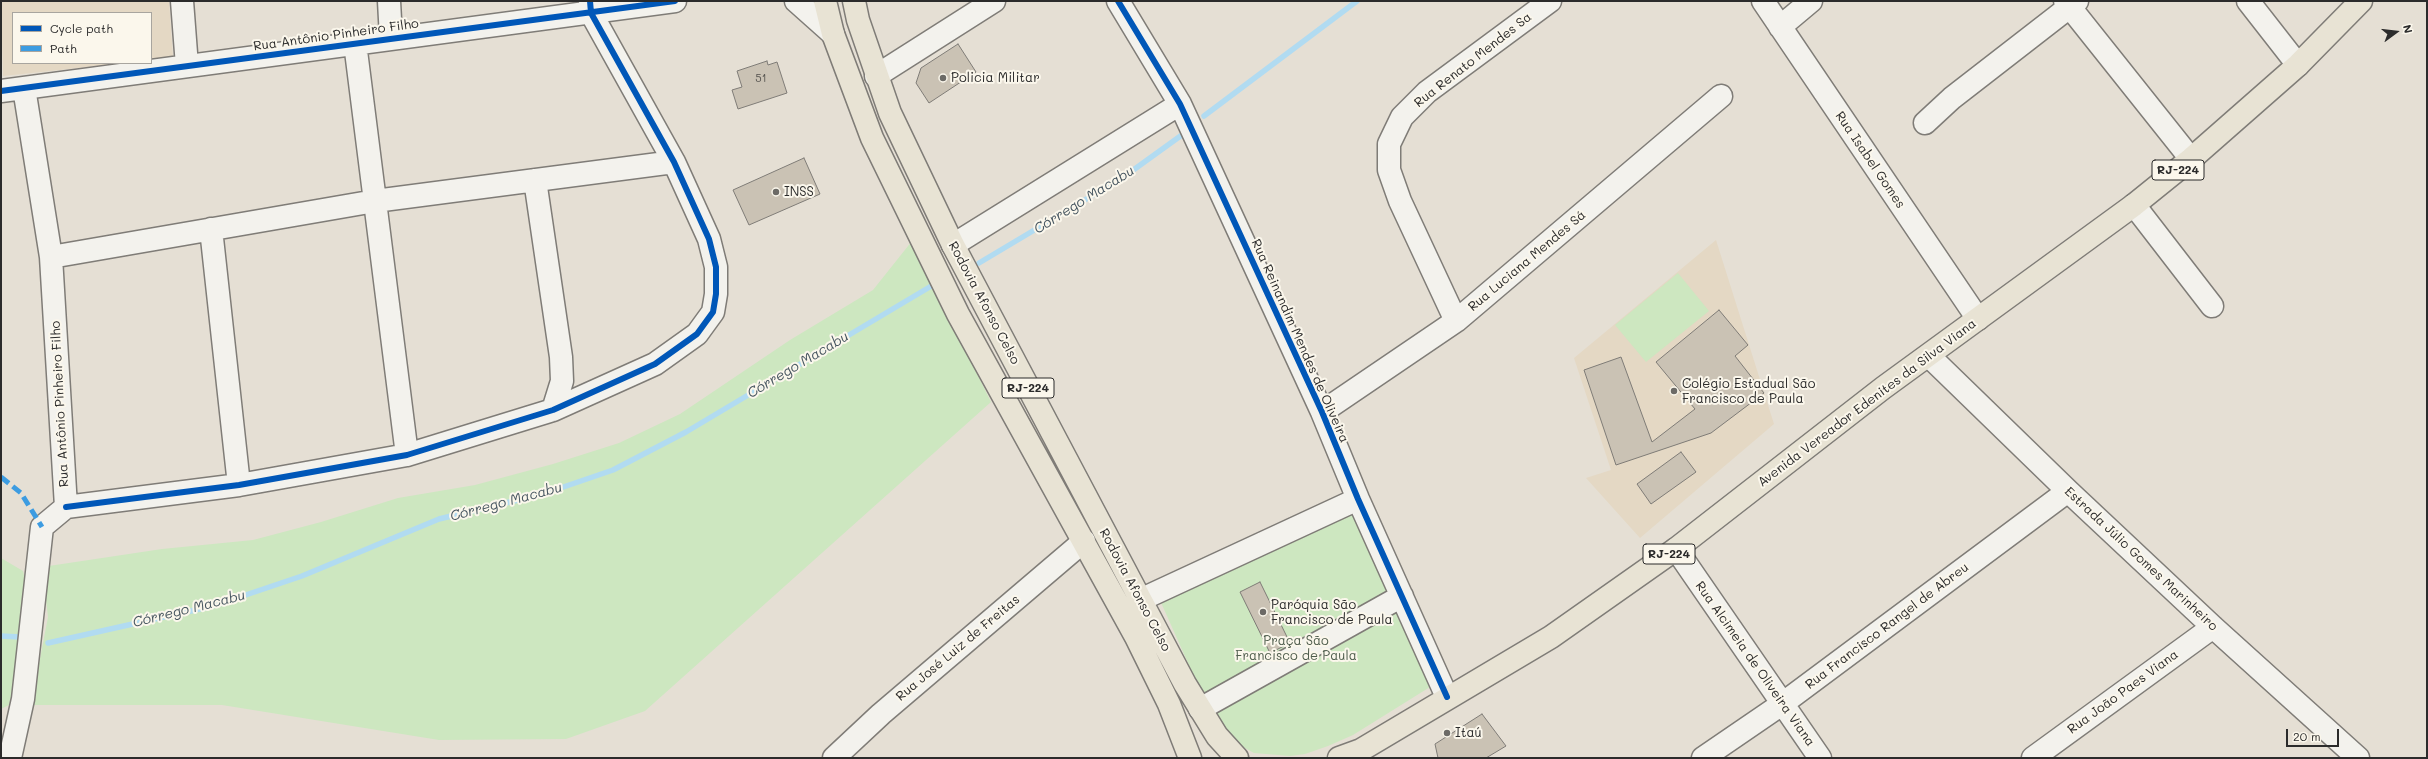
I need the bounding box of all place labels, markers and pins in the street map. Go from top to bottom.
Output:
place label: Policia Militar [951,70,1040,86]
marker: Policia Militar [938,73,948,83]
place label: INSS [784,184,814,200]
marker: INSS [771,187,781,197]
place label: Colégio Estadual São Francisco de Paula [1682,376,1816,407]
marker: Colégio Estadual São Francisco de Paula [1669,386,1679,396]
place label: Paróquia São Francisco de Paula [1271,597,1393,628]
marker: Paróquia São Francisco de Paula [1258,607,1268,617]
place label: Itaú [1455,725,1482,741]
marker: Itaú [1442,728,1452,738]

